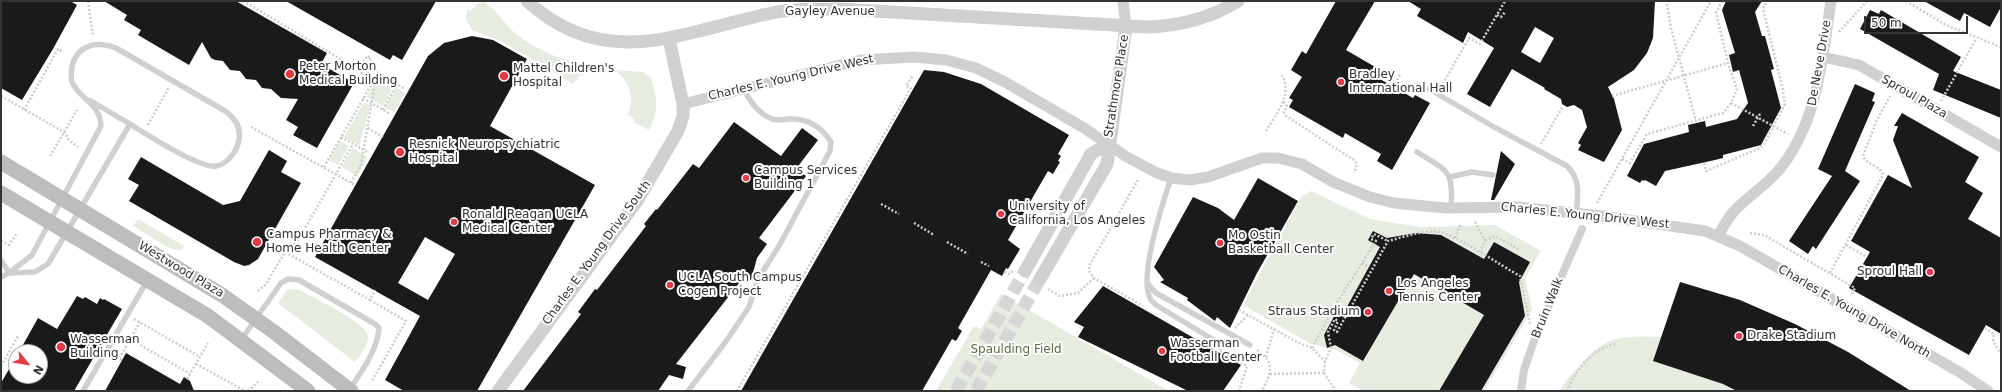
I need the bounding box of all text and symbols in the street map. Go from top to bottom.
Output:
street label: Gayley Avenue [785,5,875,19]
scale bar [1866,8,1970,34]
text: 50 m [1871,16,1902,30]
street label: De Neve Drive [1805,19,1835,107]
street label: Strathmore Place [1102,34,1132,138]
street label: Charles E. Young Drive West [707,52,875,104]
place label: Peter Morton Medical Building [299,60,397,88]
place label: Mattel Children's Hospital [513,62,614,90]
marker: Peter Morton Medical Building [284,68,296,80]
place label: Bradley International Hall [1349,68,1452,96]
marker: Mattel Children's Hospital [498,70,510,82]
street label: Sproul Plaza [1879,72,1949,122]
marker: Bradley International Hall [1336,77,1346,87]
place label: Resnick Neuropsychiatric Hospital [409,138,560,166]
marker: Resnick Neuropsychiatric Hospital [394,146,406,158]
place label: Campus Services Building 1 [754,164,857,192]
marker: Campus Services Building 1 [741,173,751,183]
street label: Charles E. Young Drive South [540,178,654,328]
place label: University of California, Los Angeles [1009,200,1145,228]
street label: Charles E. Young Drive West [1500,200,1670,232]
place label: Ronald Reagan UCLA Medical Center [462,208,588,236]
marker: University of California, Los Angeles [996,209,1006,219]
marker: Ronald Reagan UCLA Medical Center [449,217,459,227]
place label: Campus Pharmacy & Home Health Center [266,228,392,256]
place label: Mo Ostin Basketball Center [1228,229,1334,257]
marker: Campus Pharmacy & Home Health Center [251,236,263,248]
marker: Mo Ostin Basketball Center [1215,238,1225,248]
street label: Westwood Plaza [136,239,226,301]
street label: Charles E. Young Drive North [1775,262,1933,362]
place label: Sproul Hall [1857,265,1922,279]
marker: Sproul Hall [1925,267,1935,277]
place label: UCLA South Campus Cogen Project [678,271,802,299]
street label: Bruin Walk [1529,276,1567,340]
place label: Los Angeles Tennis Center [1397,277,1479,305]
marker: UCLA South Campus Cogen Project [665,280,675,290]
marker: Los Angeles Tennis Center [1384,286,1394,296]
place label: Straus Stadium [1268,305,1360,319]
marker: Straus Stadium [1363,307,1373,317]
place label: Drake Stadium [1747,329,1836,343]
marker: Drake Stadium [1734,331,1744,341]
place label: Wasserman Building [70,333,140,361]
place label: Wasserman Football Center [1170,337,1262,365]
marker: Wasserman Building [55,341,67,353]
park label: Spaulding Field [970,343,1062,357]
north arrow [8,344,48,384]
marker: Wasserman Football Center [1157,346,1167,356]
text: N [30,363,46,377]

